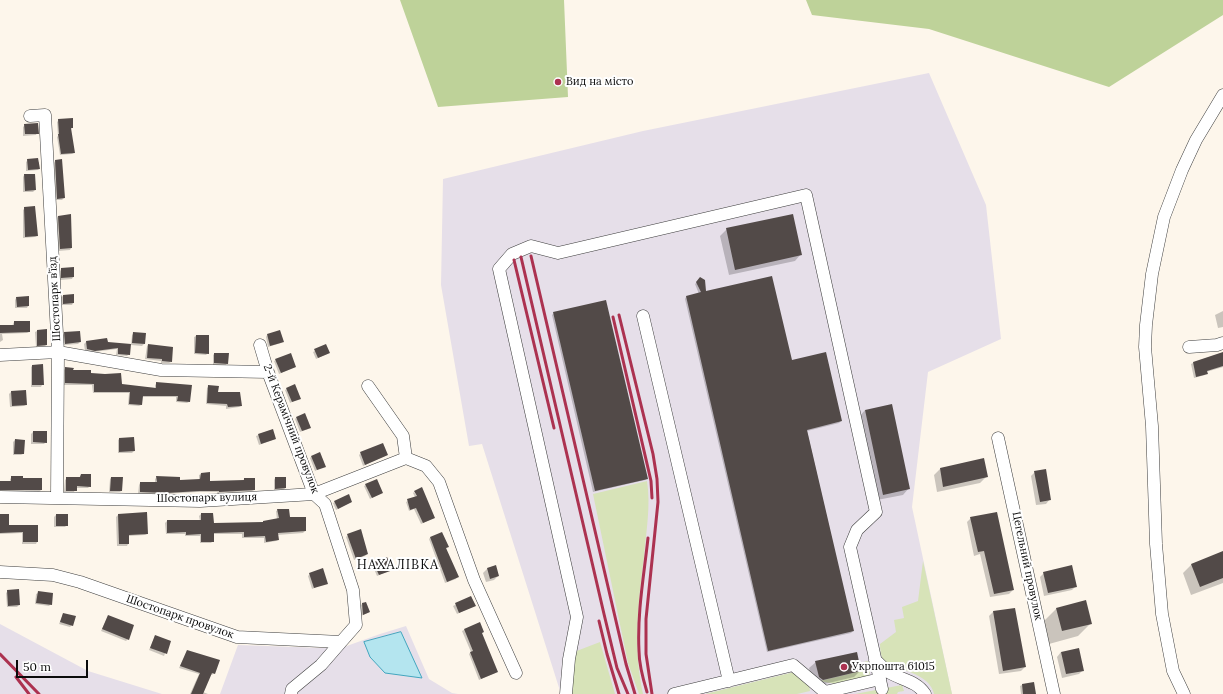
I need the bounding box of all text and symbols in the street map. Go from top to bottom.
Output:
place label: Вид на місто [566,75,633,89]
marker: Вид на місто [553,77,563,87]
street label: Шостопарк в’їзд [46,256,64,342]
street label: 2-й Керамічний провулок [260,362,322,496]
street label: Шостопарк вулиця [157,491,257,505]
street label: Цегельний провулок [1009,510,1045,622]
district label: НАХАЛІВКА [357,557,439,573]
street label: Шостопарк провулок [124,592,236,642]
scale bar [18,652,90,678]
text: 50 m [23,659,51,674]
place label: Укрпошта 61015 [852,660,935,674]
marker: Укрпошта 61015 [839,662,849,672]

